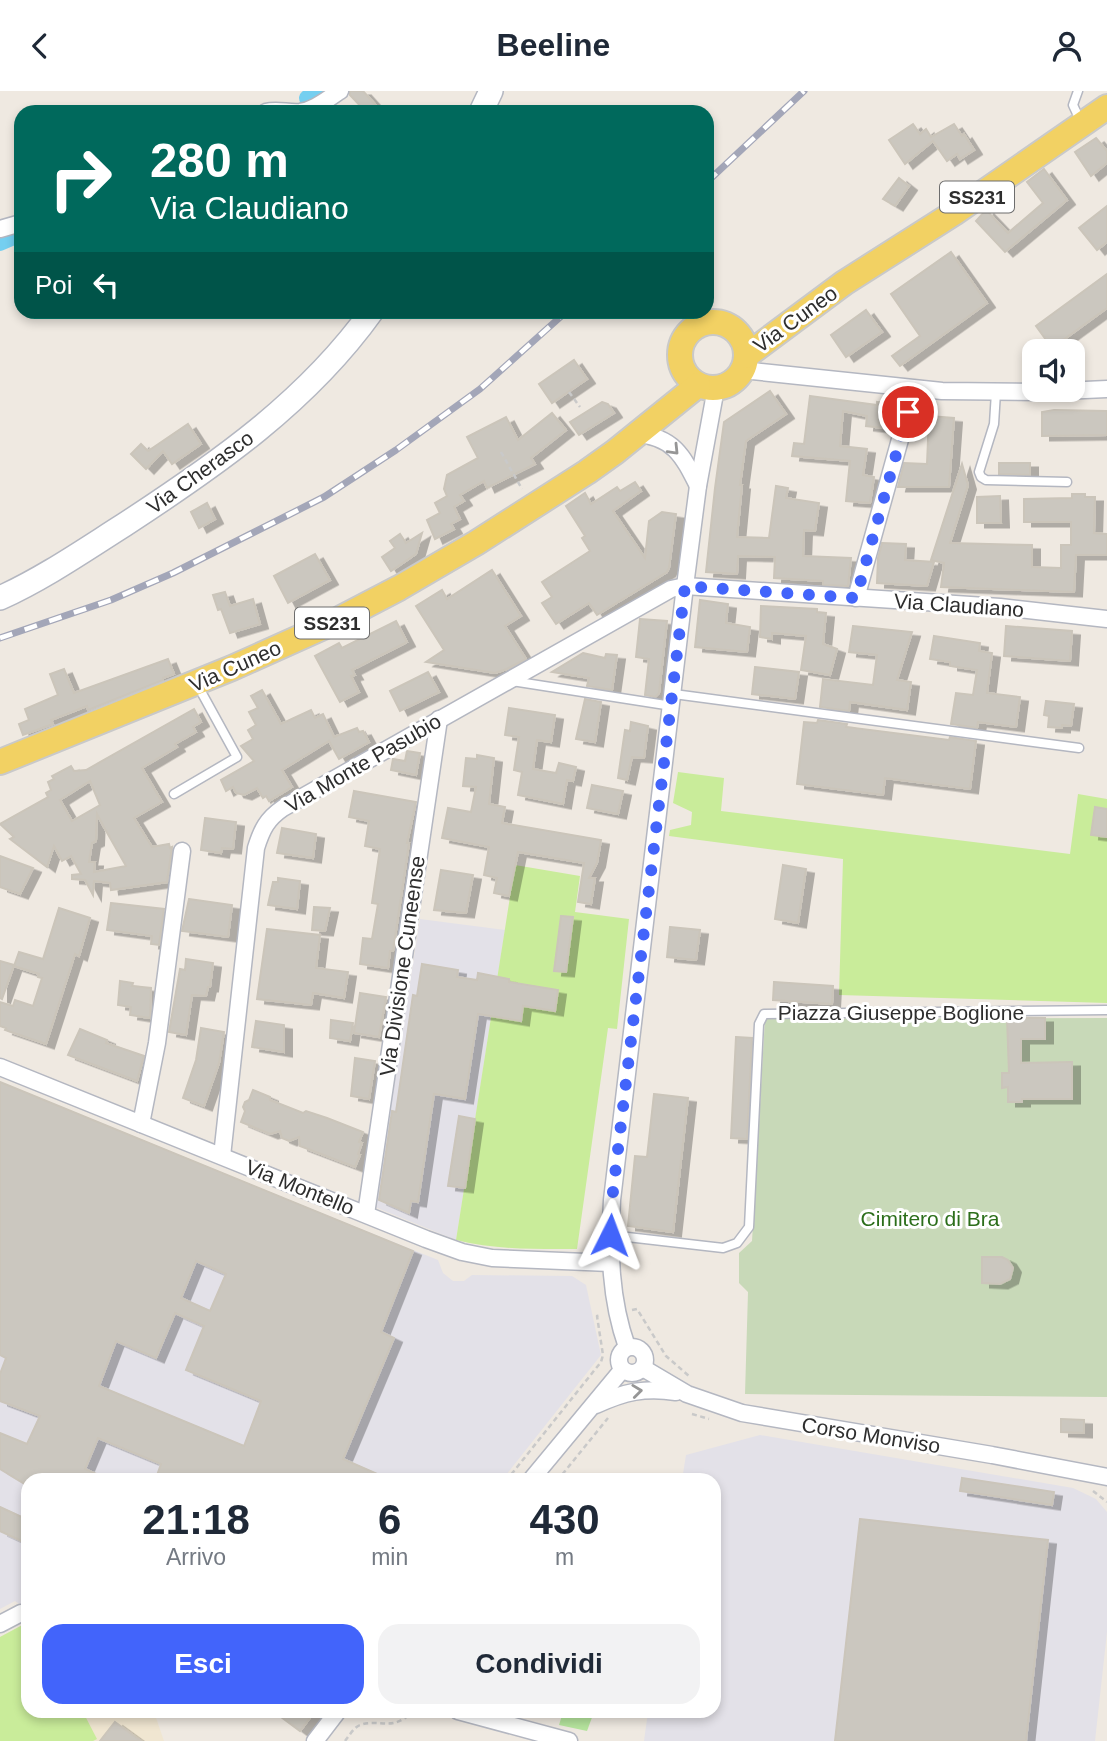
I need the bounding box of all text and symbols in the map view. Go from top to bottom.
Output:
icon: back [21,27,59,65]
text: Beeline [497,27,610,63]
icon: person [1048,27,1086,65]
icon: right [35,133,126,224]
text: 280 m [150,133,289,187]
road number: SS231 [940,181,1014,213]
text: Via Claudiano [150,190,349,226]
icon: left [87,266,125,304]
text: Poi [35,270,73,300]
street label: Via Cuneo [749,281,841,357]
map controls [1022,339,1085,402]
button: sound [1022,339,1085,402]
pin [878,382,938,442]
icon: arrive [889,393,927,431]
street label: Via Cherasco [142,426,258,518]
one-way arrow [666,442,679,455]
street label: Via Claudiano [893,589,1025,621]
road number: SS231 [295,607,369,639]
street label: Via Cuneo [186,636,284,696]
street label: Via Monte Pasubio [281,709,445,817]
street label: Via Divisione Cuneense [375,854,429,1078]
street label: Piazza Giuseppe Boglione [778,1001,1024,1024]
street label: Via Montello [242,1155,358,1219]
position arrow [573,1198,647,1272]
park label: Cimitero di Bra [861,1207,1000,1230]
one-way arrow [632,1383,643,1398]
street label: Corso Monviso [800,1413,942,1457]
text: 21:18 [142,1496,250,1543]
text: 6 [378,1496,401,1543]
text: 430 [530,1496,600,1543]
text: Arrivo [166,1544,226,1570]
text: min [371,1544,408,1570]
text: m [555,1544,574,1570]
button: Esci [42,1624,364,1704]
button: Condividi [378,1624,700,1704]

